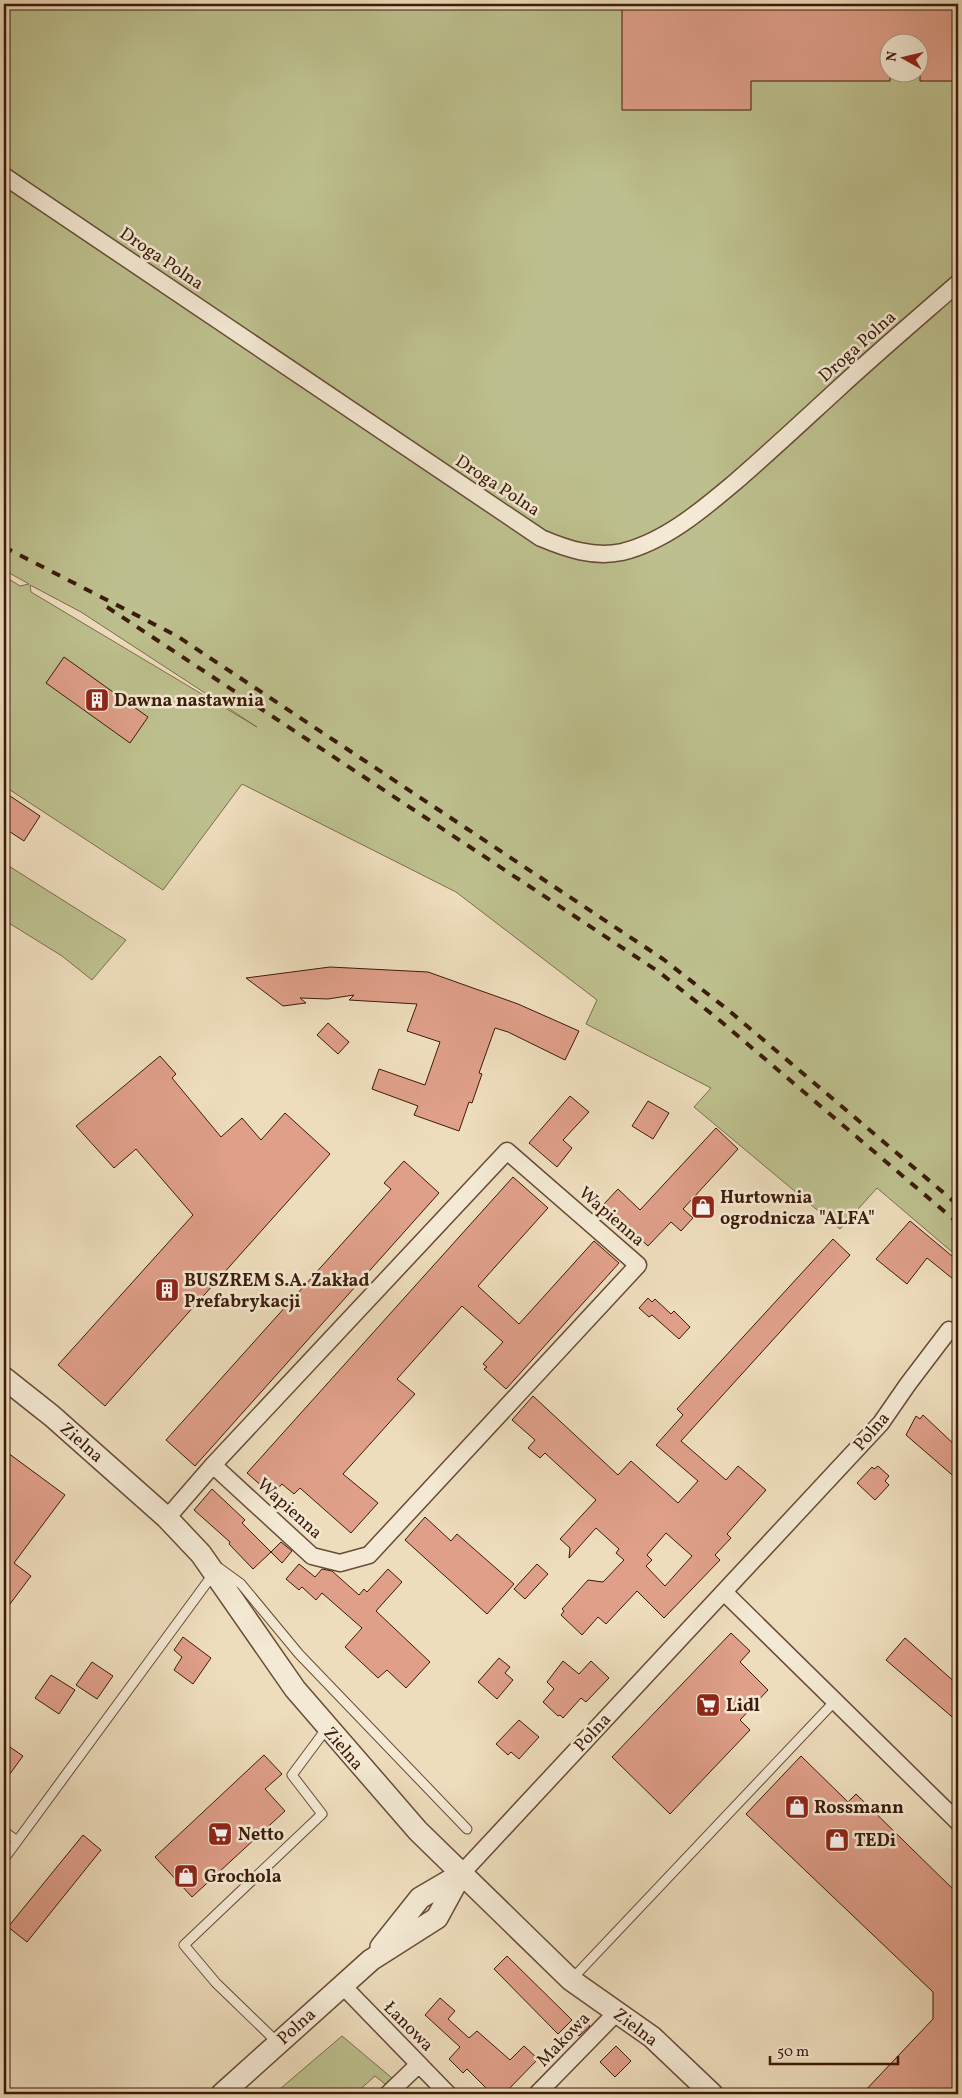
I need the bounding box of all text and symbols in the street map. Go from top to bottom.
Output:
north arrow [880,32,930,82]
text: N [882,50,903,63]
street label: Droga Polna [114,222,208,297]
street label: Droga Polna [814,305,902,389]
street label: Droga Polna [450,449,545,523]
building icon: Dawna nastawnia [84,687,110,713]
place label: Dawna nastawnia [114,689,264,714]
street label: Wapienna [572,1181,650,1253]
place label: Hurtownia ogrodnicza "ALFA" [720,1186,875,1232]
shop icon: Hurtownia ogrodnicza "ALFA" [690,1194,716,1220]
place label: BUSZREM S.A. Zakład Prefabrykacji [184,1269,369,1315]
building icon: BUSZREM S.A. Zakład Prefabrykacji [154,1277,180,1303]
street label: Polna [848,1407,896,1457]
street label: Zielna [54,1417,108,1469]
street label: Wapienna [251,1473,327,1545]
supermarket icon: Lidl [695,1692,721,1718]
place label: Lidl [726,1694,760,1719]
street label: Polna [569,1708,617,1758]
street label: Zielna [317,1722,369,1776]
shop icon: Rossmann [784,1794,810,1820]
place label: Rossmann [814,1796,904,1821]
supermarket icon: Netto [207,1821,233,1847]
place label: Netto [238,1823,284,1848]
shop icon: TEDi [824,1827,850,1853]
place label: TEDi [854,1829,896,1854]
shop icon: Grochola [173,1863,199,1889]
place label: Grochola [204,1865,282,1890]
street label: Łanowa [377,1996,439,2058]
street label: Polna [272,2003,322,2051]
street label: Zielna [607,2003,663,2053]
street label: Makowa [532,2007,597,2073]
scale bar [770,2033,897,2065]
text: 50 m [777,2042,809,2063]

